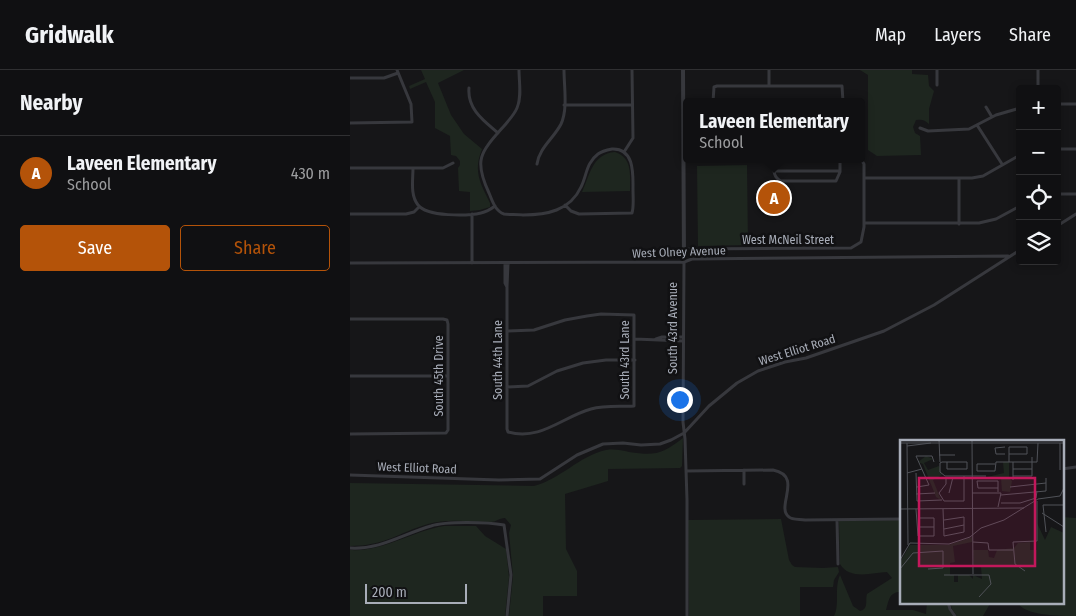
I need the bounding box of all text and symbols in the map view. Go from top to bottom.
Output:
text: Gridwalk [25,21,114,49]
text: Map [875,24,906,46]
text: Layers [934,24,981,46]
text: Share [1009,24,1051,46]
map controls [1016,85,1061,265]
button: + [1016,85,1061,130]
text: Nearby [20,90,82,116]
popup [683,98,865,163]
text: Laveen Elementary [699,110,849,133]
button: − [1016,130,1061,175]
text: School [699,133,744,152]
text: Laveen Elementary [67,152,216,175]
text: A [32,164,40,183]
text: 430 m [291,164,330,183]
text: School [67,175,111,194]
button: locate [1016,175,1061,220]
pin: A [758,179,790,217]
button: layers [1016,220,1061,265]
button: Save [20,225,170,271]
button: Share [180,225,330,271]
street label: West McNeil Street [742,233,834,247]
street label: West Olney Avenue [632,243,726,261]
street label: South 43rd Avenue [666,282,680,374]
street label: South 44th Lane [491,320,505,400]
street label: South 43rd Lane [618,320,632,400]
street label: West Elliot Road [757,332,837,368]
street label: South 45th Drive [432,335,446,417]
your location [667,387,693,413]
inset map [900,440,1064,604]
street label: West Elliot Road [377,460,457,476]
scale bar [365,581,468,604]
text: 200 m [372,584,407,601]

